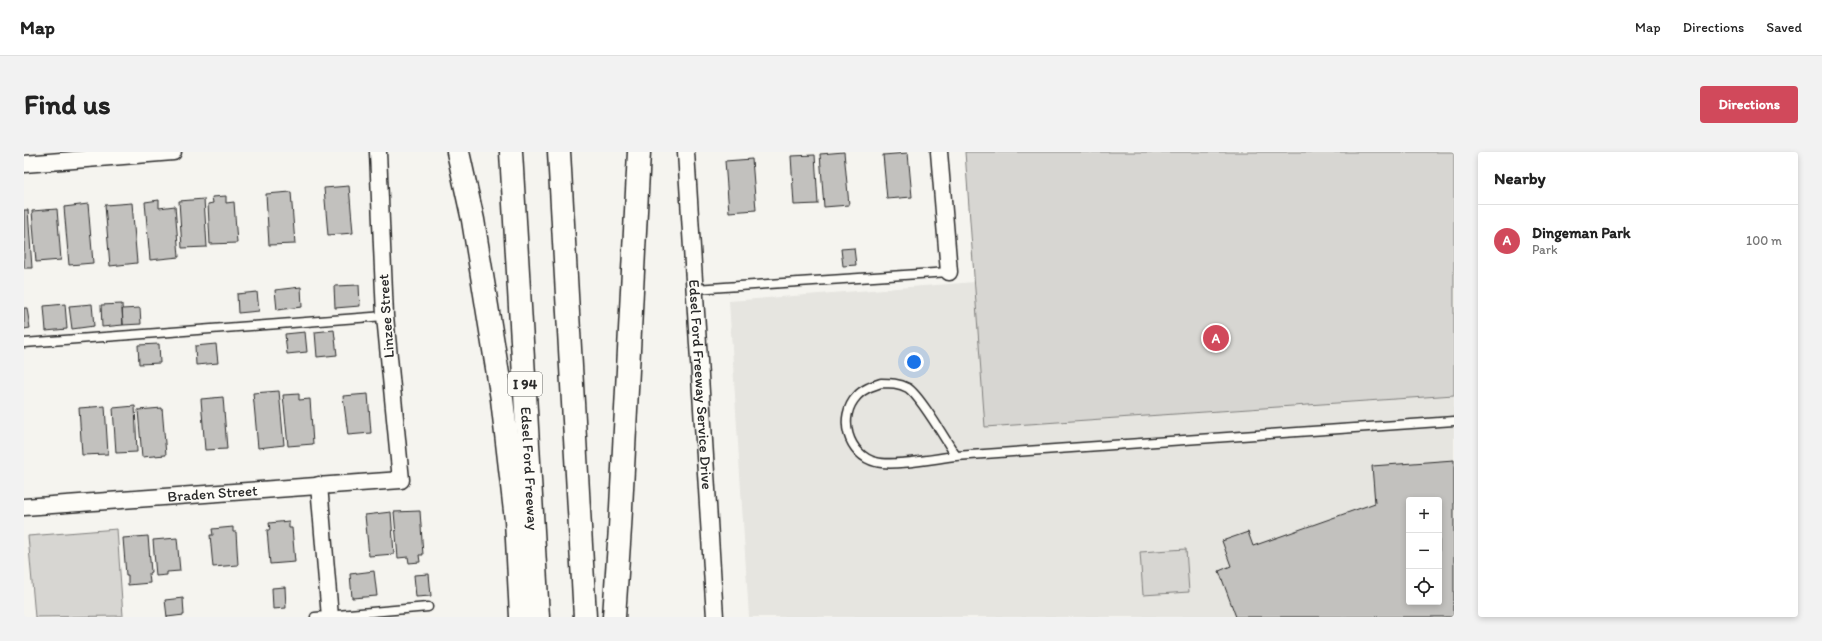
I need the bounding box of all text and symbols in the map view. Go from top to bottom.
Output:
text: Map [20,16,55,39]
text: Map [1635,19,1661,36]
text: Directions [1683,19,1744,36]
text: Saved [1766,19,1802,36]
button: Directions [1700,86,1798,123]
text: Find us [24,87,111,121]
text: Nearby [1494,168,1546,188]
text: Dingeman Park [1532,224,1631,242]
text: A [1503,233,1511,248]
text: 100 m [1746,233,1782,248]
text: Park [1532,242,1558,257]
street label: Linzee Street [374,273,398,359]
street label: Edsel Ford Freeway Service Drive [685,279,716,490]
pin: A [1203,323,1229,353]
your location [904,352,924,372]
road number: I 94 [508,372,542,396]
street label: Edsel Ford Freeway [517,406,542,531]
street label: Braden Street [167,481,259,506]
map controls [1406,497,1442,605]
button: + [1406,497,1442,533]
button: − [1406,533,1442,569]
button: locate [1406,569,1442,605]

